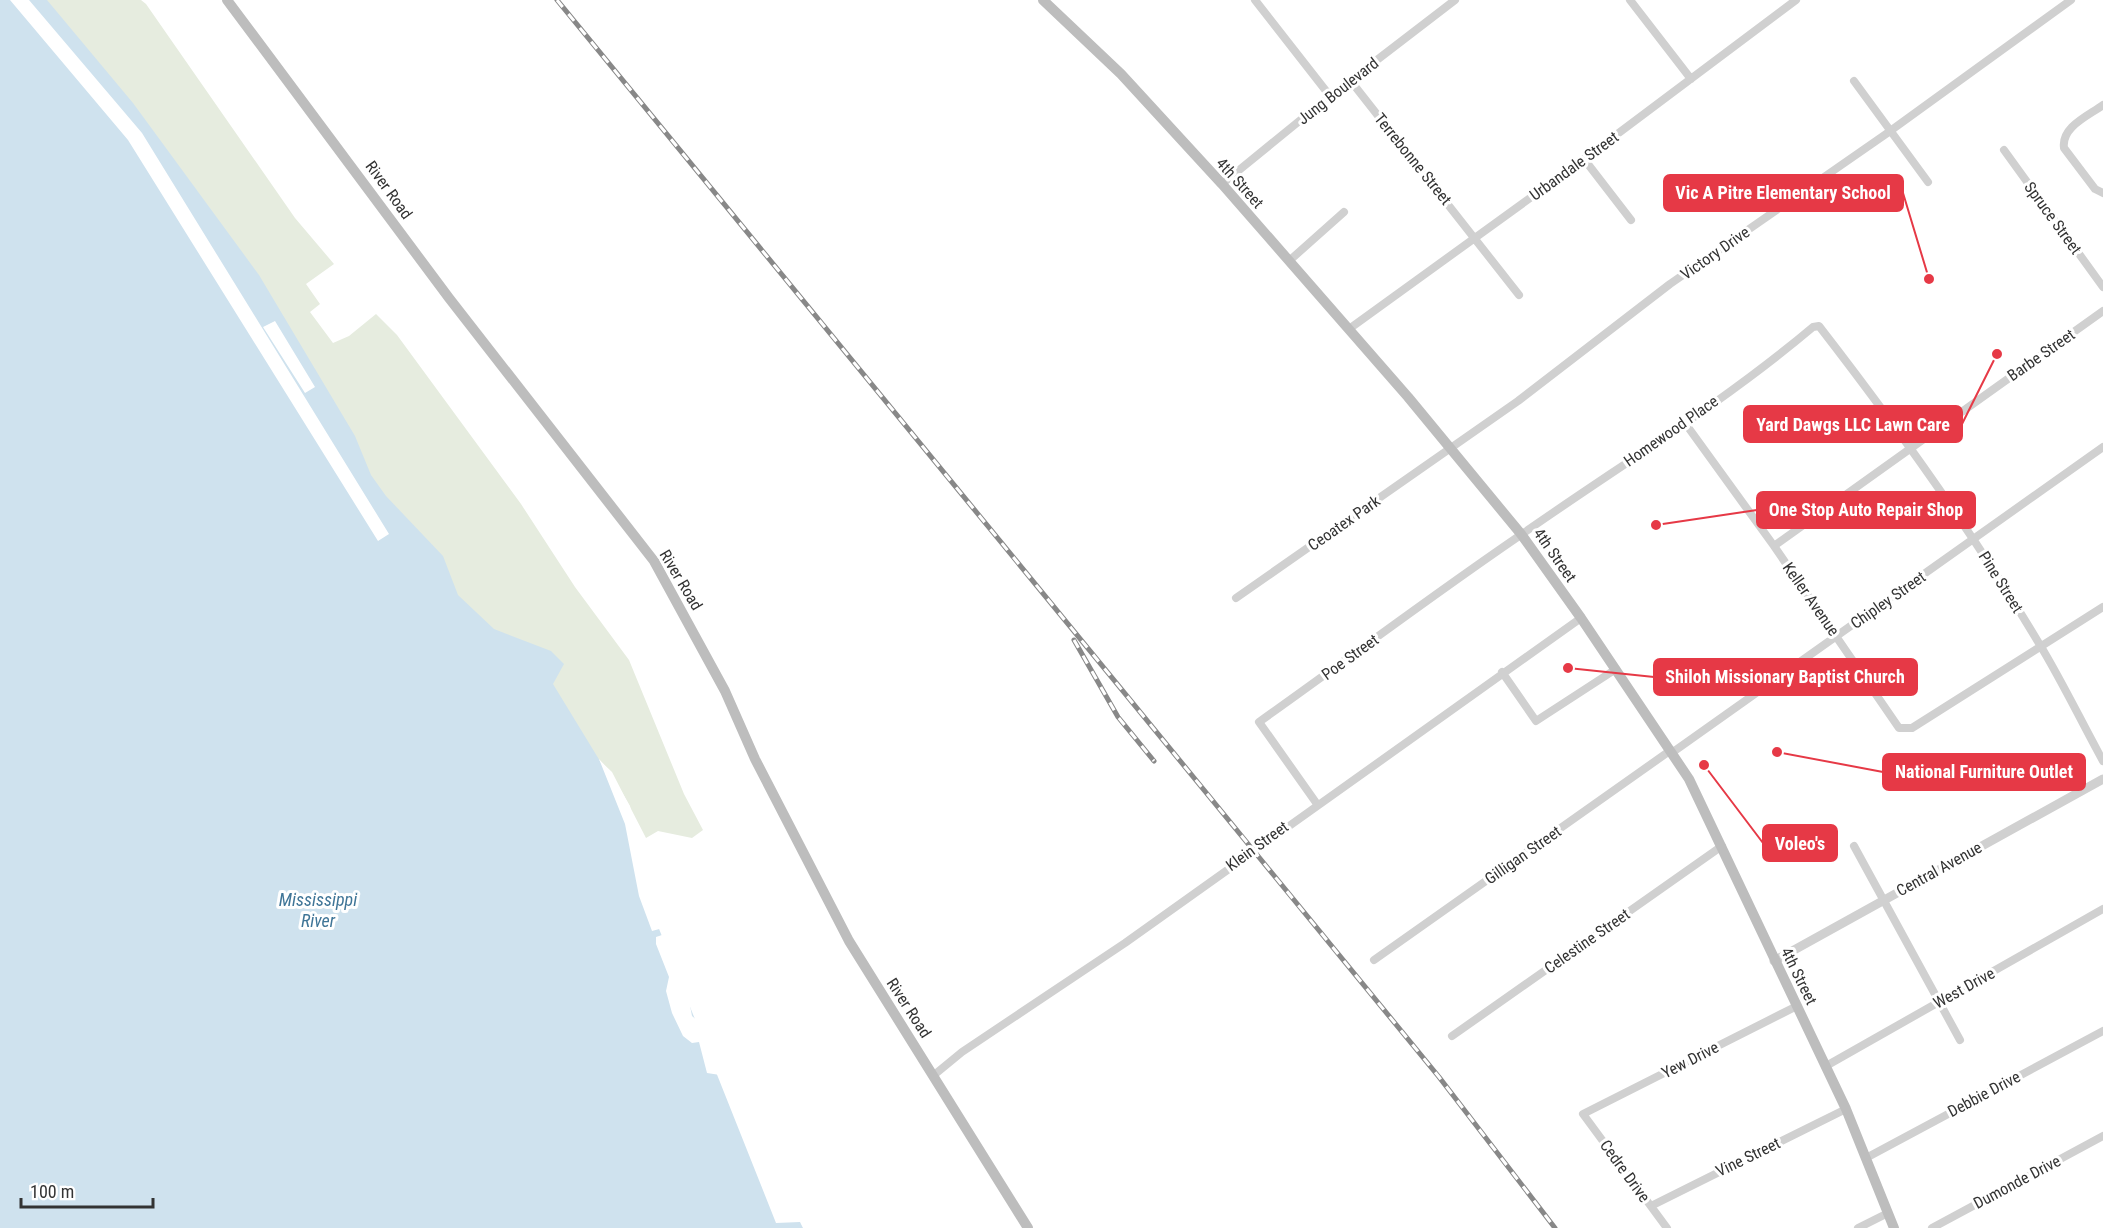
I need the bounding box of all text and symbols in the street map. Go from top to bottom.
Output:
street label: Jung Boulevard [1294,54,1382,128]
street label: Terrebonne Street [1370,109,1456,209]
street label: Urbandale Street [1526,127,1622,205]
street label: 4th Street [1212,154,1268,212]
street label: River Road [362,157,416,223]
callout: Vic A Pitre Elementary School [1664,175,1903,211]
street label: Spruce Street [2020,178,2086,258]
text: Vic A Pitre Elementary School [1675,182,1891,203]
street label: Victory Drive [1677,222,1753,284]
street label: Barbe Street [2004,325,2079,385]
street label: Homewood Place [1620,391,1722,471]
callout: Yard Dawgs LLC Lawn Care [1744,406,1962,442]
text: Yard Dawgs LLC Lawn Care [1756,414,1950,435]
street label: Ceoatex Park [1304,491,1384,555]
callout: One Stop Auto Repair Shop [1757,492,1975,528]
text: One Stop Auto Repair Shop [1769,499,1963,520]
street label: 4th Street [1530,524,1581,586]
street label: River Road [656,546,706,614]
street label: Pine Street [1975,548,2027,616]
street label: Keller Avenue [1779,559,1843,639]
street label: Chipley Street [1847,567,1929,633]
street label: Poe Street [1318,630,1382,684]
callout: Shiloh Missionary Baptist Church [1654,659,1917,695]
text: Shiloh Missionary Baptist Church [1665,666,1905,687]
callout: National Furniture Outlet [1883,754,2085,790]
text: National Furniture Outlet [1895,761,2073,782]
street label: Klein Street [1222,817,1292,875]
street label: Gilligan Street [1481,822,1565,888]
callout: Voleo's [1763,825,1837,861]
text: Voleo's [1775,833,1825,854]
street label: Central Avenue [1893,838,1985,900]
water label: Mississippi River [279,889,358,931]
street label: Celestine Street [1541,904,1634,977]
street label: 4th Street [1777,944,1821,1008]
street label: West Drive [1930,963,1998,1013]
street label: River Road [883,975,935,1041]
street label: Yew Drive [1658,1038,1722,1082]
street label: Debbie Drive [1945,1067,2023,1121]
street label: Vine Street [1713,1133,1783,1181]
street label: Cedre Drive [1596,1136,1654,1206]
street label: Dumonde Drive [1970,1151,2064,1213]
scale bar [21,1171,153,1209]
text: 100 m [30,1181,74,1202]

